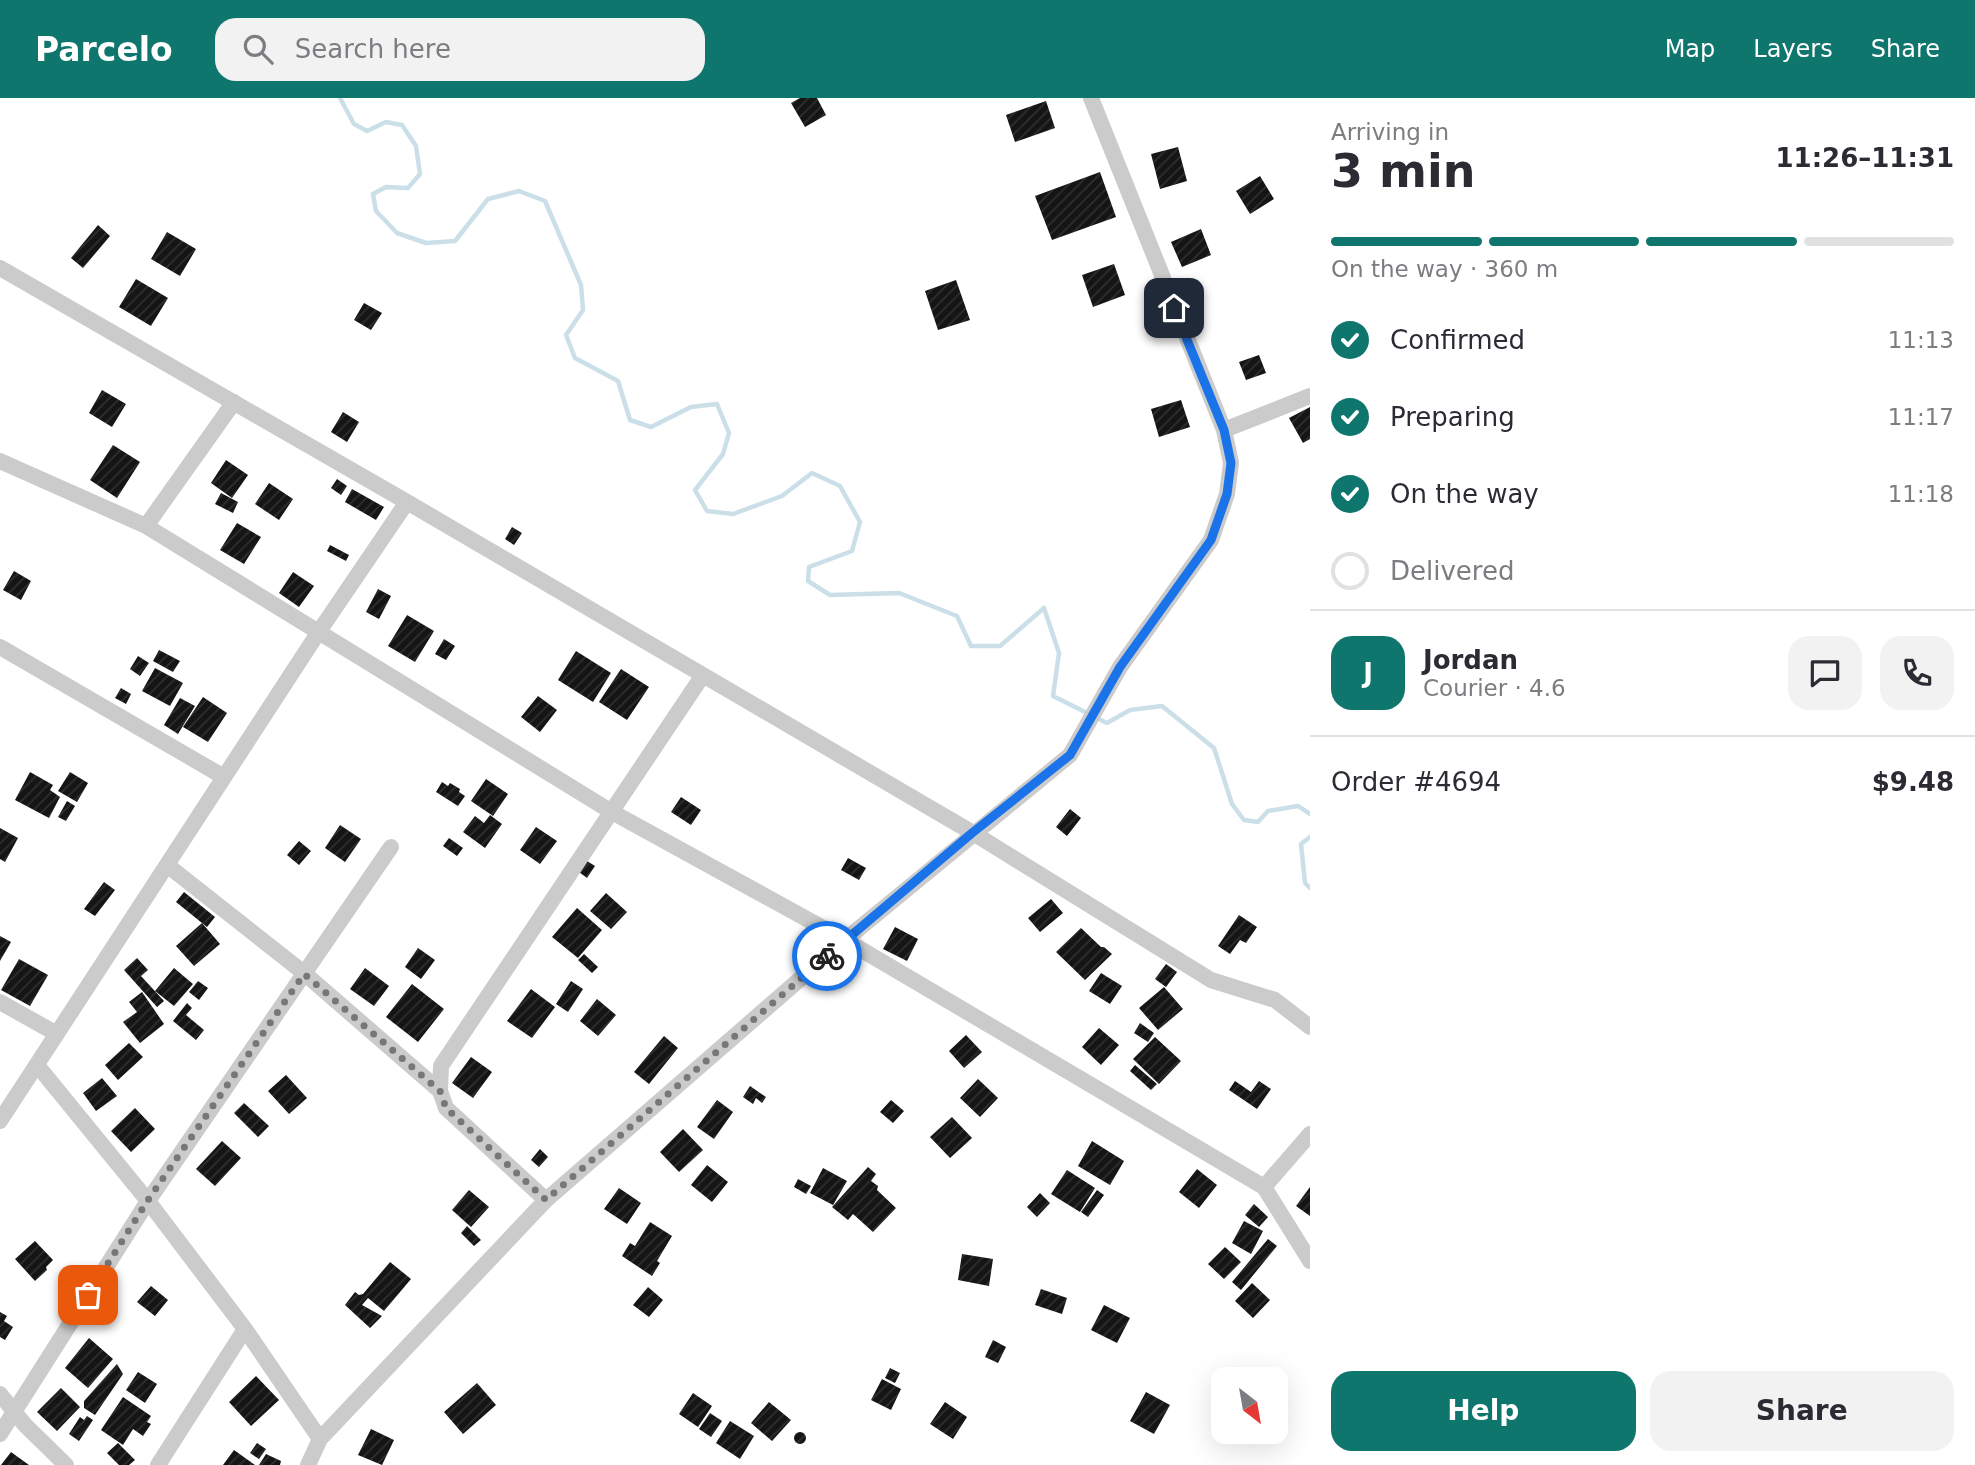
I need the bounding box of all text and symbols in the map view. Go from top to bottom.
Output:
search box [215,18,705,81]
text: Parcelo [35,30,173,69]
icon: search [239,30,277,68]
text: Search here [295,34,451,64]
text: Map [1665,35,1715,63]
text: Layers [1753,35,1833,63]
text: Share [1871,35,1940,63]
text: Arriving in [1331,119,1449,145]
text: 11:26–11:31 [1775,143,1954,173]
text: 3 min [1331,144,1475,198]
text: On the way · 360 m [1331,256,1558,282]
pin [1144,278,1204,338]
icon: home [1155,289,1193,327]
icon: check [1331,321,1369,359]
text: Confirmed [1390,325,1525,355]
text: 11:13 [1888,327,1954,353]
icon: check [1331,398,1369,436]
text: Preparing [1390,402,1515,432]
text: 11:17 [1888,404,1954,430]
icon: check [1331,475,1369,513]
text: On the way [1390,479,1539,509]
text: 11:18 [1888,481,1954,507]
text: Delivered [1390,556,1514,586]
button: chat [1788,636,1862,710]
button: phone [1880,636,1954,710]
text: Jordan [1423,645,1518,675]
text: J [1363,658,1373,688]
text: Courier · 4.6 [1423,675,1566,701]
text: Order #4694 [1331,767,1501,797]
text: $9.48 [1872,767,1954,797]
courier [792,921,862,991]
icon: bike [808,937,846,975]
pin [58,1265,118,1325]
icon: bag [69,1276,107,1314]
north arrow [1211,1367,1288,1444]
map controls [1211,1367,1288,1444]
button: Help [1331,1371,1636,1451]
button: Share [1650,1371,1954,1451]

